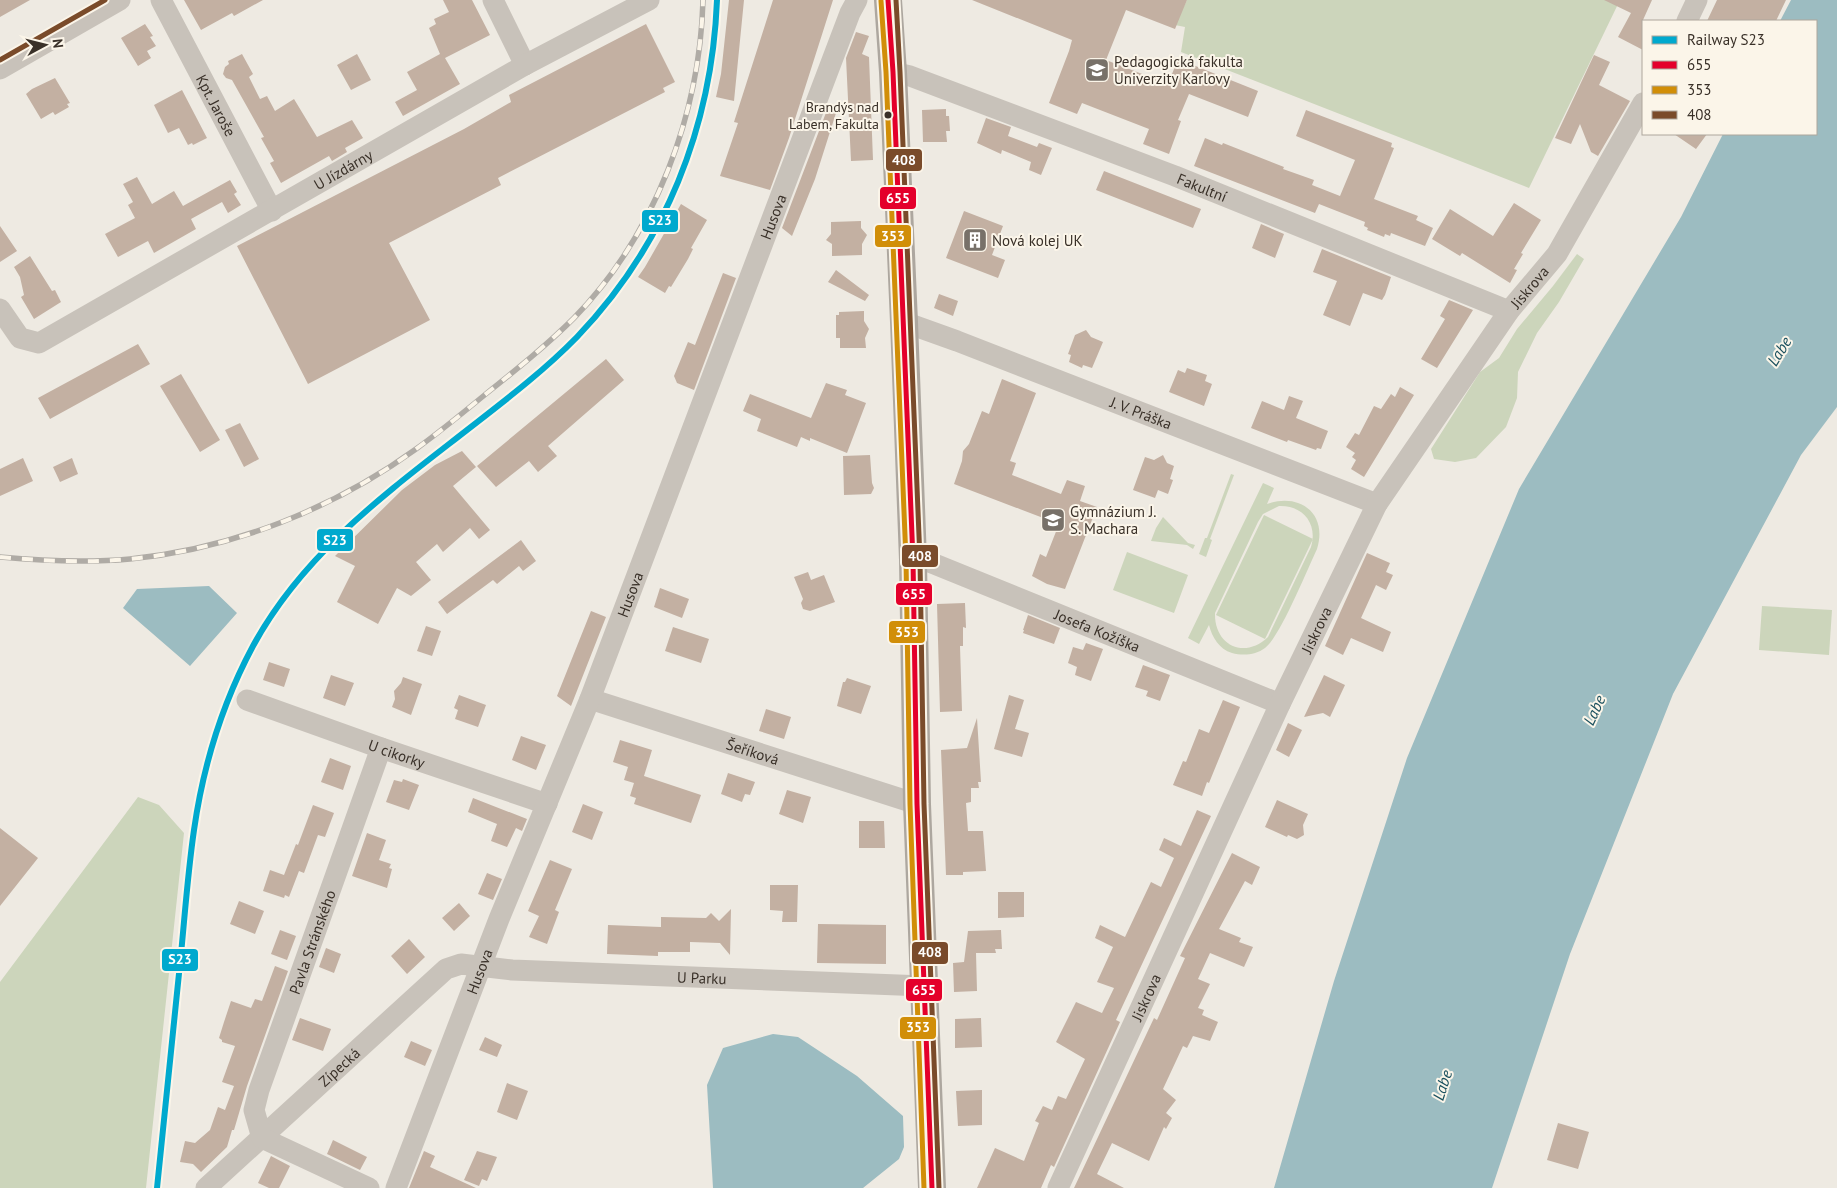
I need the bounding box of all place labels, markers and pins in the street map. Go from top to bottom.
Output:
place label: Pedagogická fakulta Univerzity Karlovy [1114,52,1243,88]
school or university icon: Pedagogická fakulta Univerzity Karlovy [1084,57,1110,83]
place label: Brandýs nad Labem, Fakulta [789,98,879,133]
marker: Brandýs nad Labem, Fakulta [883,110,893,120]
building icon: Nová kolej UK [962,227,988,253]
place label: Nová kolej UK [992,231,1083,250]
place label: Gymnázium J. S. Machara [1070,502,1157,538]
school or university icon: Gymnázium J. S. Machara [1040,507,1066,533]

